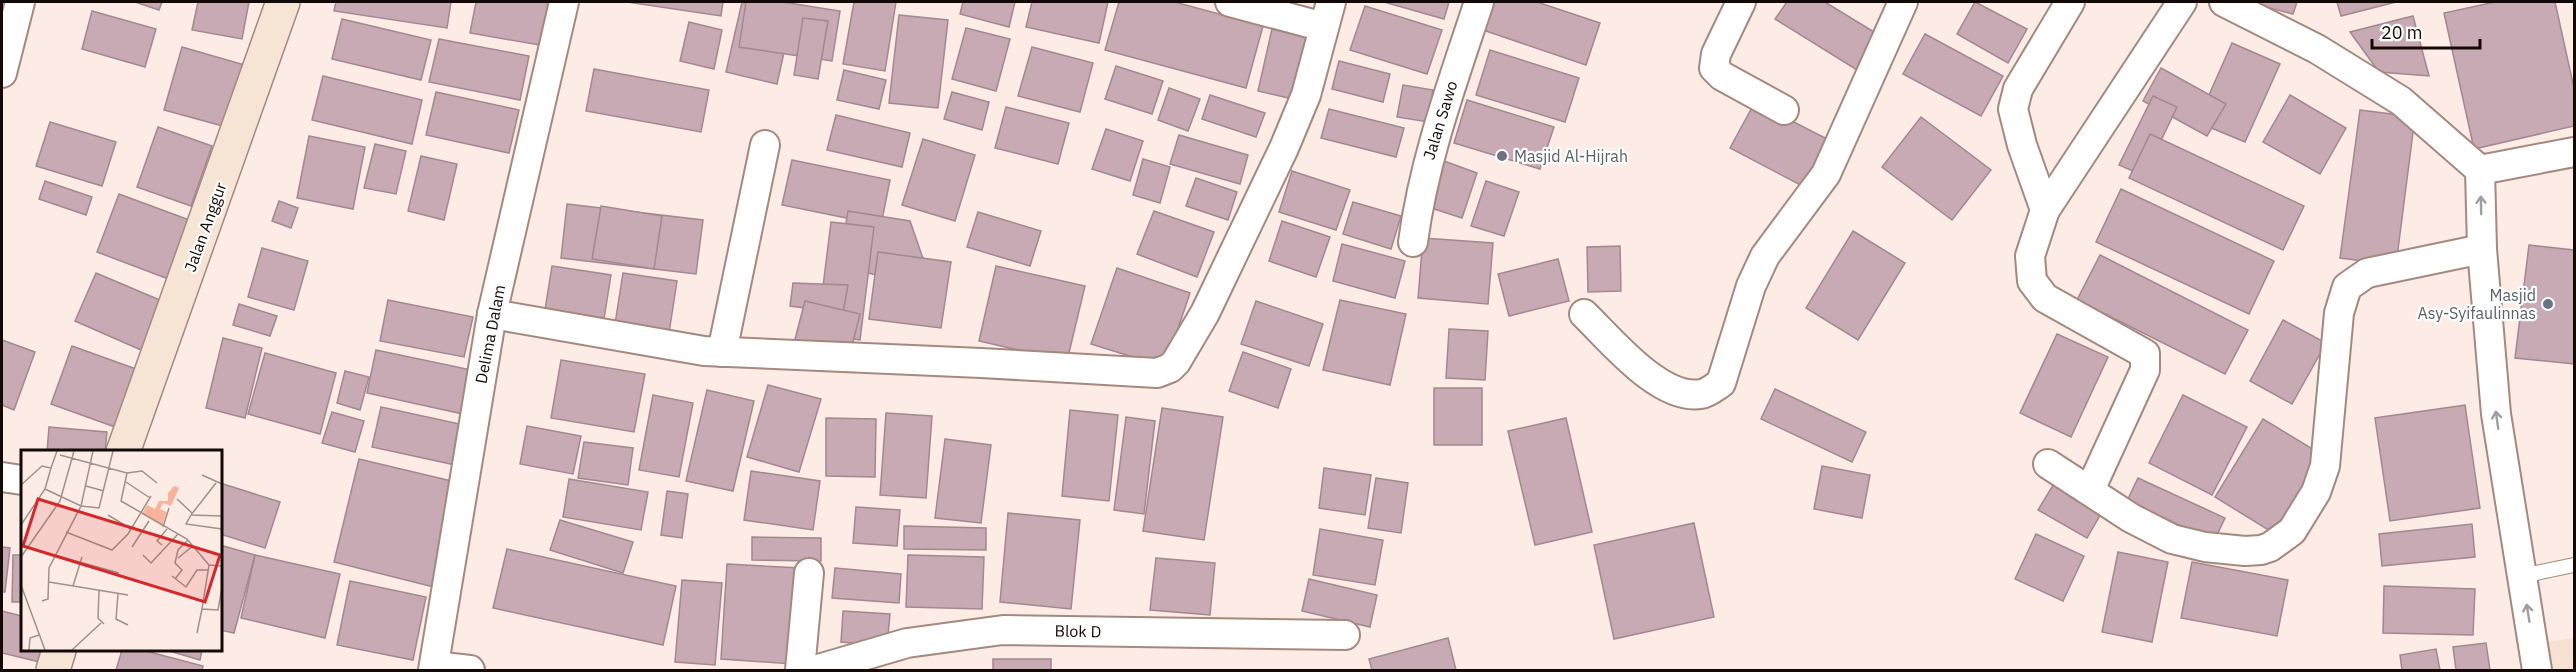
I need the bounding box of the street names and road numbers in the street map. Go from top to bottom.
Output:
street label: Jalan Sawo [1419,78,1461,162]
street label: Jalan Anggur [180,179,230,274]
street label: Delima Dalam [471,283,509,385]
street label: Blok D [1054,621,1102,641]

